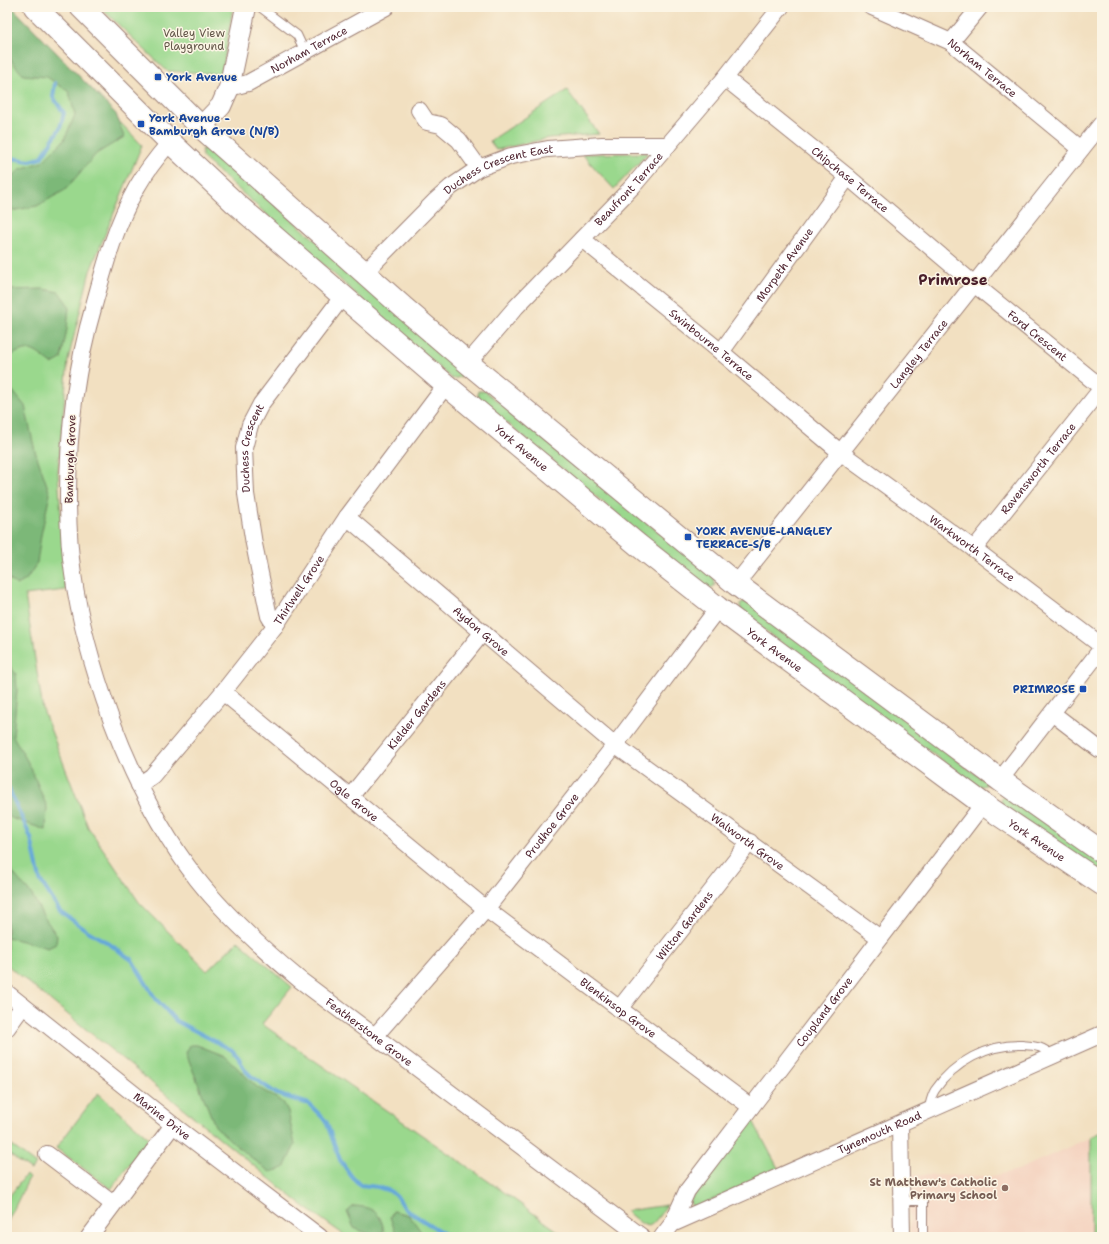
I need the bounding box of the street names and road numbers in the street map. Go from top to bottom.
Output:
street label: Norham Terrace [268,23,350,77]
street label: Norham Terrace [944,35,1020,101]
street label: Duchess Crescent East [441,142,554,198]
street label: Chipchase Terrace [808,143,892,216]
street label: Beaufront Terrace [591,149,667,229]
street label: Morpeth Avenue [753,225,817,305]
street label: Swinbourne Terrace [666,306,756,384]
street label: Ford Crescent [1004,307,1070,365]
street label: Langley Terrace [887,316,951,392]
street label: Duchess Crescent [237,401,268,493]
street label: Bamburgh Grove [61,414,80,504]
street label: Ravensworth Terrace [997,420,1080,518]
street label: York Avenue [491,421,551,475]
street label: Warkworth Terrace [926,512,1018,585]
street label: Thirlwell Grove [270,552,328,628]
street label: Aydon Grove [449,603,512,660]
street label: York Avenue [743,625,805,676]
street label: Kielder Gardens [384,677,450,753]
street label: Ogle Grove [326,776,381,825]
street label: Prudhoe Grove [522,790,583,861]
street label: Walworth Grove [708,810,787,874]
street label: York Avenue [1005,816,1068,865]
street label: Witton Gardens [653,888,717,964]
street label: Coupland Grove [793,974,856,1050]
street label: Blenkinsop Grove [577,975,659,1042]
street label: Featherstone Grove [322,995,416,1070]
street label: Marine Drive [130,1089,193,1144]
street label: Tynemouth Road [835,1108,924,1158]

